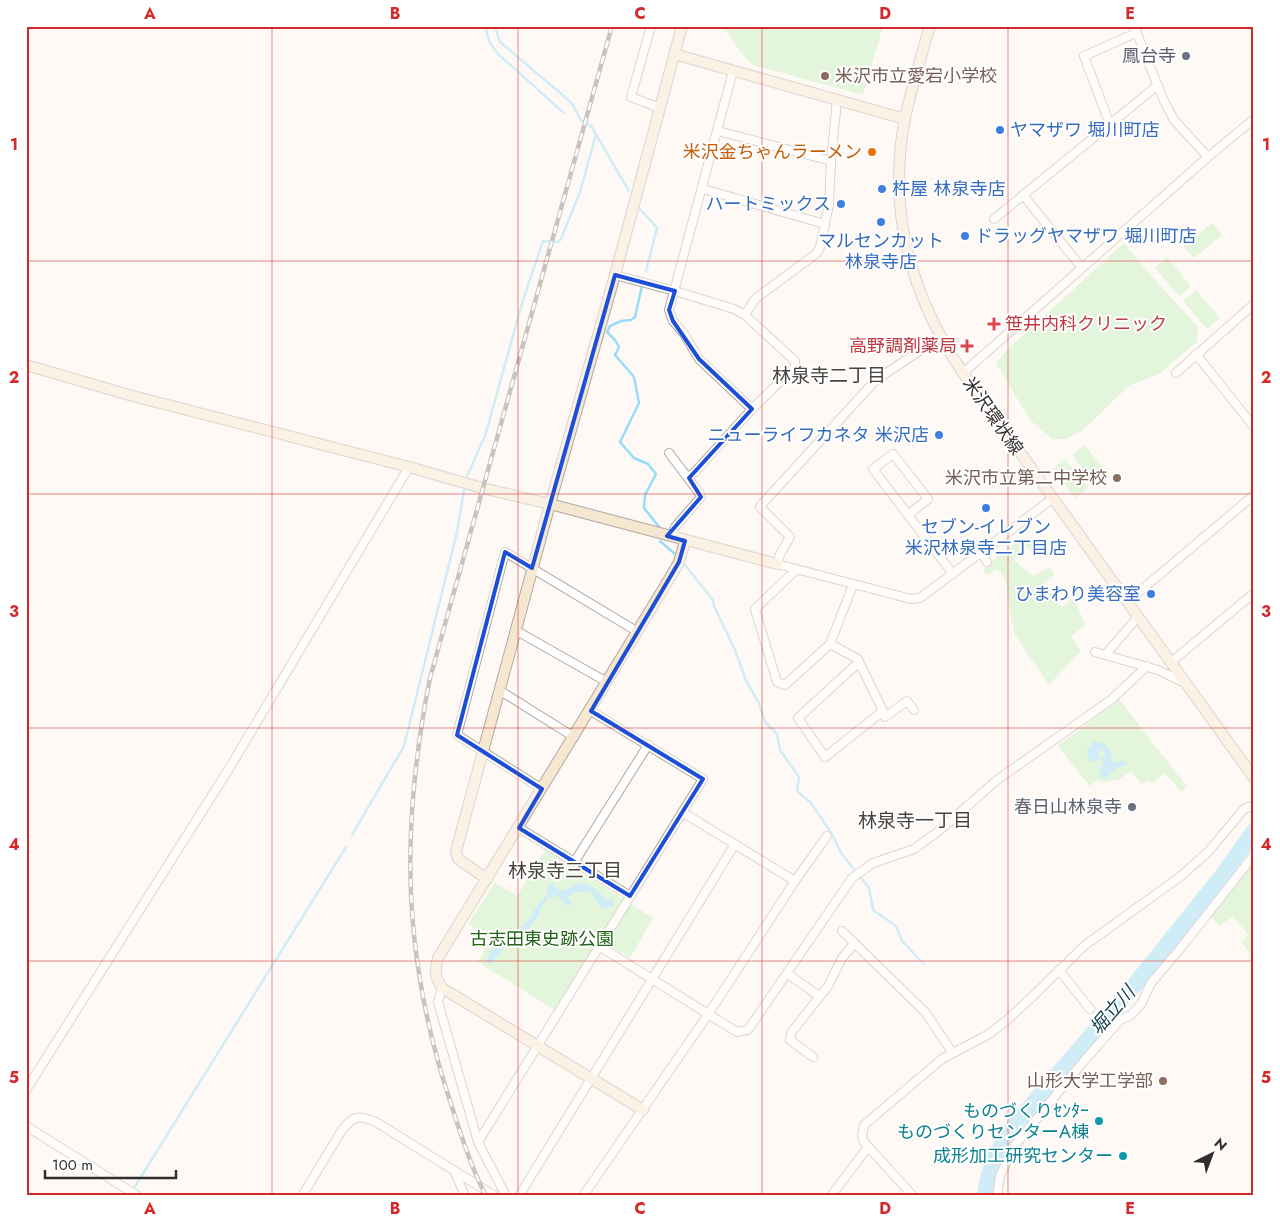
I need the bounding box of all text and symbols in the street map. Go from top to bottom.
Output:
text: A [143,2,156,25]
text: B [390,2,400,25]
text: C [634,2,646,25]
text: D [879,2,891,25]
text: E [1125,2,1135,25]
place label: 鳳台寺 [1122,43,1176,69]
marker: 鳳台寺 [1180,50,1192,62]
place label: 米沢市立愛宕小学校 [835,63,997,89]
marker: 米沢市立愛宕小学校 [819,70,831,82]
place label: ヤマザワ 堀川町店 [1010,117,1159,143]
marker: ヤマザワ 堀川町店 [994,124,1006,136]
text: 1 [10,133,18,156]
text: 1 [1262,133,1270,156]
place label: 米沢金ちゃんラーメン [683,139,862,165]
marker: 米沢金ちゃんラーメン [866,146,878,158]
place label: 杵屋 林泉寺店 [892,176,1005,202]
marker: 杵屋 林泉寺店 [876,183,888,195]
place label: ハートミックス [706,191,831,217]
marker: ハートミックス [835,198,847,210]
marker: マルセンカット 林泉寺店 [875,216,887,228]
place label: ドラッグヤマザワ 堀川町店 [975,223,1196,249]
place label: マルセンカット 林泉寺店 [818,228,944,275]
marker: ドラッグヤマザワ 堀川町店 [959,230,971,242]
place label: 笹井内科クリニック [1005,311,1167,337]
marker: 笹井内科クリニック [987,317,1001,331]
place label: 高野調剤薬局 [849,333,957,359]
marker: 高野調剤薬局 [961,340,973,352]
district label: 林泉寺二丁目 [772,362,886,389]
text: 2 [9,366,19,389]
text: 2 [1261,366,1271,389]
street label: 米沢環状線 [957,372,1029,460]
place label: ニューライフカネタ 米沢店 [708,422,929,448]
marker: ニューライフカネタ 米沢店 [933,429,945,441]
place label: 米沢市立第二中学校 [945,465,1107,491]
marker: 米沢市立第二中学校 [1111,472,1123,484]
marker: セブン-イレブン 米沢林泉寺二丁目店 [980,502,992,514]
place label: セブン-イレブン 米沢林泉寺二丁目店 [905,514,1067,561]
place label: ひまわり美容室 [1015,581,1141,607]
marker: ひまわり美容室 [1145,588,1157,600]
text: 3 [9,600,19,623]
text: 3 [1261,600,1271,623]
place label: 春日山林泉寺 [1014,794,1122,820]
marker: 春日山林泉寺 [1126,801,1138,813]
district label: 林泉寺一丁目 [858,807,972,834]
text: 4 [8,833,20,856]
text: 4 [1260,833,1272,856]
district label: 林泉寺三丁目 [508,857,622,884]
park label: 古志田東史跡公園 [470,926,614,952]
water label: 堀立川 [1083,978,1143,1041]
text: 5 [9,1066,19,1089]
text: 5 [1261,1066,1271,1089]
place label: 山形大学工学部 [1027,1068,1153,1094]
marker: 山形大学工学部 [1157,1075,1169,1087]
place label: ものづくりｾﾝﾀｰ ものづくりセンターA棟 [897,1098,1089,1145]
marker: ものづくりｾﾝﾀｰ ものづくりセンターA棟 [1093,1115,1105,1127]
north arrow [1188,1130,1238,1180]
text: N [1210,1133,1232,1155]
place label: 成形加工研究センター [933,1143,1113,1169]
scale bar [45,1147,176,1179]
marker: 成形加工研究センター [1117,1150,1129,1162]
text: 100 m [52,1154,93,1176]
text: A [143,1197,156,1220]
text: B [390,1197,400,1220]
text: C [634,1197,646,1220]
text: D [879,1197,891,1220]
text: E [1125,1197,1135,1220]

